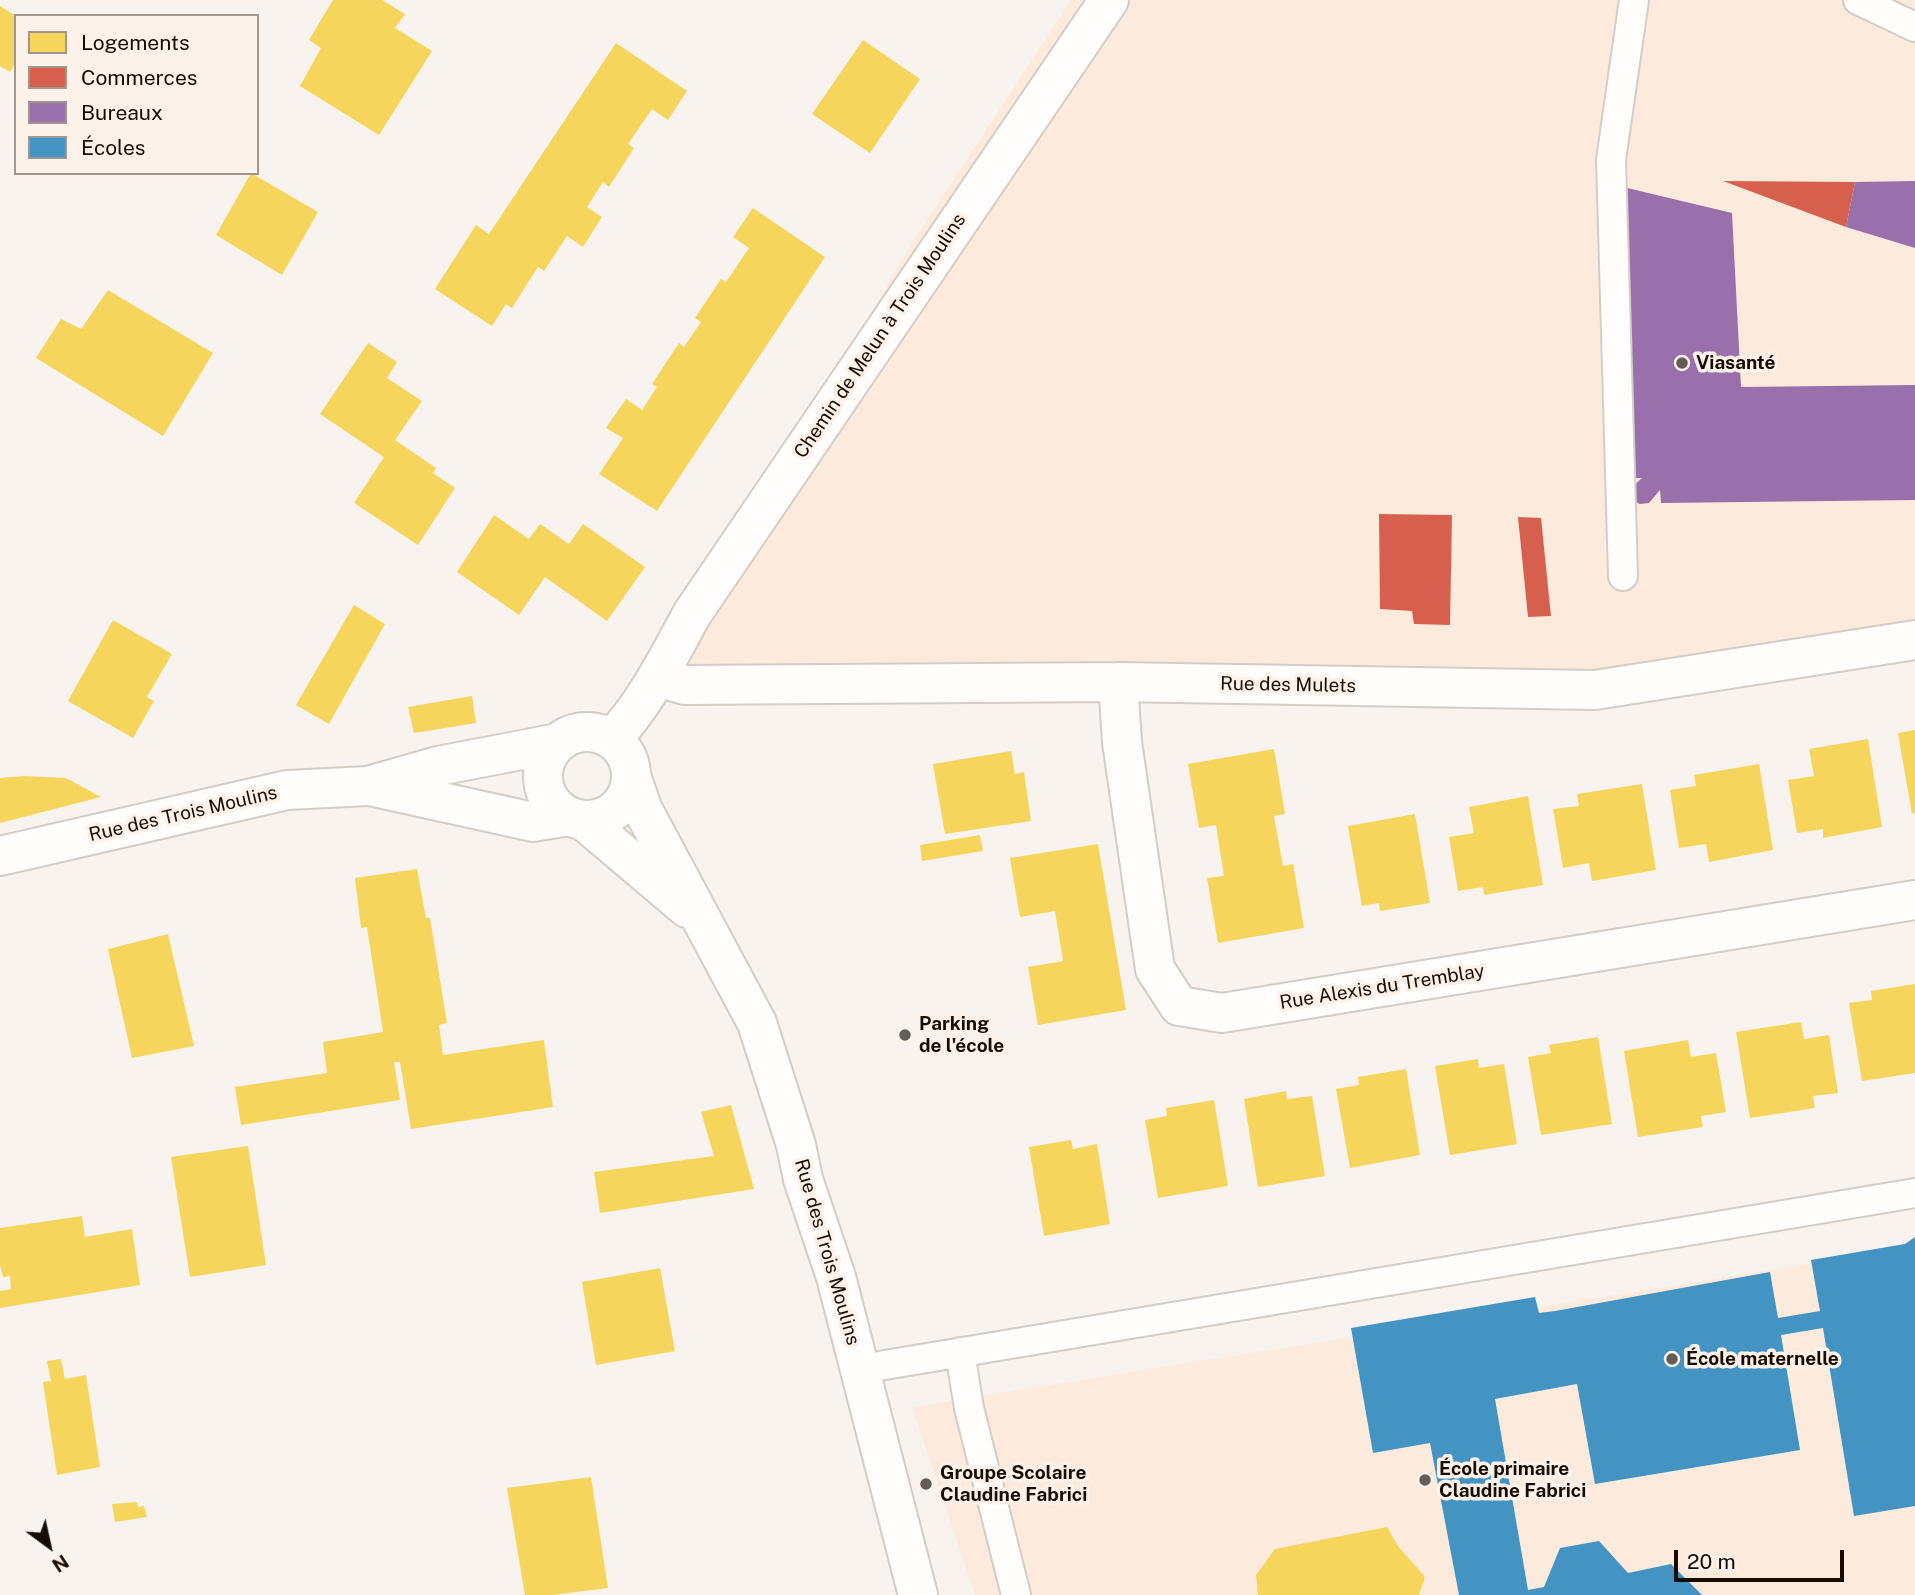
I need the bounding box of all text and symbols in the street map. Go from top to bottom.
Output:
legend [14,14,259,175]
text: Logements [81,30,190,55]
text: Commerces [81,65,197,90]
text: Bureaux [81,100,163,125]
text: Écoles [81,135,145,160]
street label: Chemin de Melun à Trois Moulins [789,209,971,463]
place label: Viasanté [1696,352,1775,374]
marker: Viasanté [1674,355,1690,371]
street label: Rue des Mulets [1220,672,1356,698]
street label: Rue des Trois Moulins [87,781,279,847]
street label: Rue Alexis du Tremblay [1278,960,1486,1014]
place label: Parking de l'école [919,1013,1004,1057]
marker: Parking de l'école [897,1027,913,1043]
street label: Rue des Trois Moulins [790,1156,864,1348]
place label: École maternelle [1686,1348,1839,1370]
marker: École maternelle [1664,1351,1680,1367]
place label: École primaire Claudine Fabrici [1439,1458,1586,1502]
place label: Groupe Scolaire Claudine Fabrici [940,1462,1087,1506]
marker: École primaire Claudine Fabrici [1417,1472,1433,1488]
marker: Groupe Scolaire Claudine Fabrici [918,1476,934,1492]
north arrow [14,1511,84,1581]
scale bar [1677,1536,1847,1580]
text: 20 m [1687,1549,1736,1574]
text: N [48,1550,73,1577]

